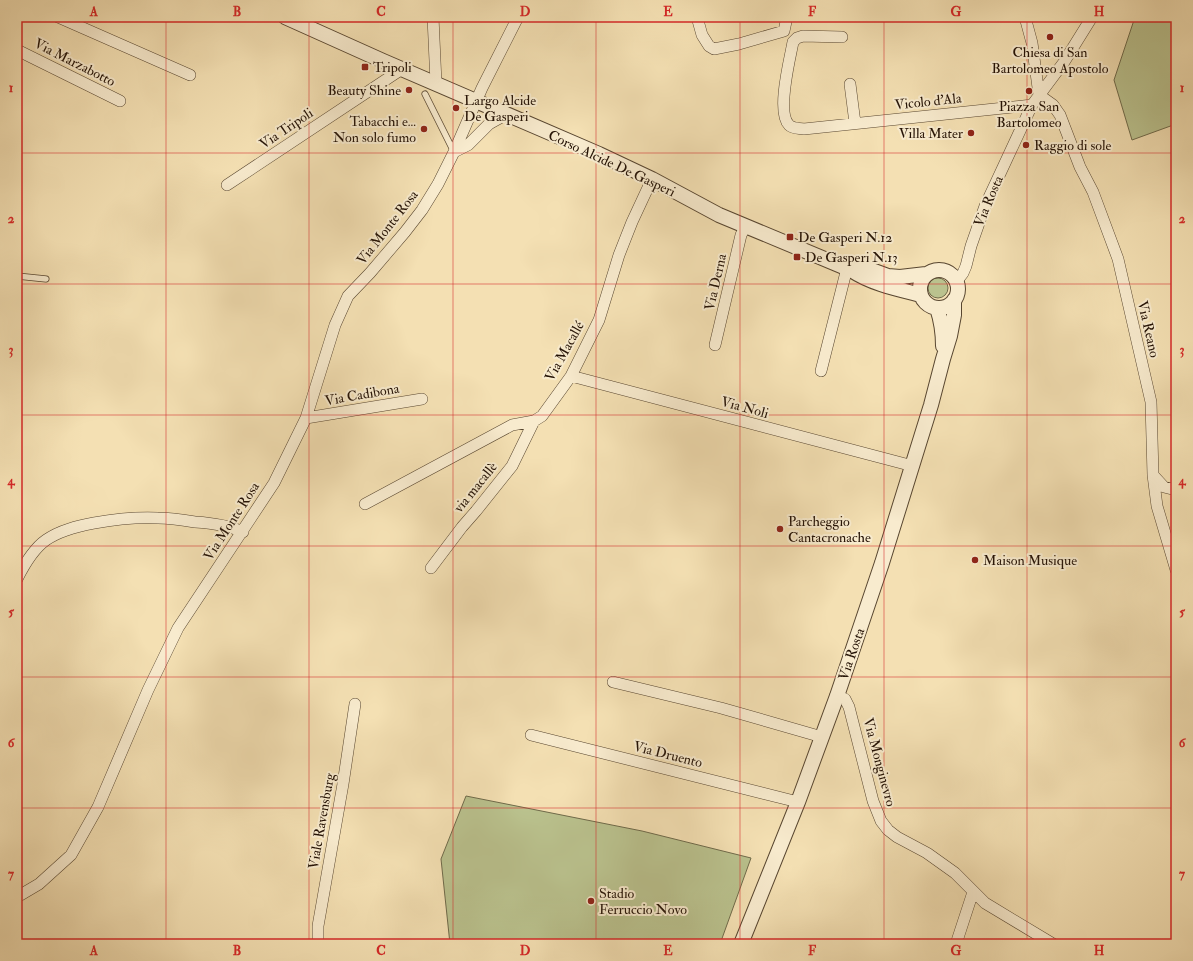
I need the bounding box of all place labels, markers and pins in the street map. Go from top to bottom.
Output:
marker: Chiesa di San Bartolomeo Apostolo [1045,32,1055,42]
place label: Chiesa di San Bartolomeo Apostolo [992,44,1109,78]
place label: Tripoli [373,59,412,77]
marker: Tripoli [360,62,370,72]
place label: Beauty Shine [327,82,401,100]
marker: Beauty Shine [404,85,414,95]
marker: Piazza San Bartolomeo [1024,86,1034,96]
place label: Largo Alcide De Gasperi [464,92,536,126]
place label: Piazza San Bartolomeo [997,98,1062,131]
marker: Largo Alcide De Gasperi [451,103,461,113]
place label: Tabacchi e... Non solo fumo [333,113,416,146]
marker: Tabacchi e... Non solo fumo [419,124,429,134]
place label: Villa Mater [899,125,964,142]
marker: Villa Mater [966,128,976,138]
place label: Raggio di sole [1034,137,1111,154]
marker: Raggio di sole [1021,140,1031,150]
place label: De Gasperi N.12 [798,229,892,247]
marker: De Gasperi N.12 [785,232,795,242]
place label: De Gasperi N.13 [805,249,898,267]
marker: De Gasperi N.13 [792,252,802,262]
place label: Parcheggio Cantacronache [788,513,871,546]
marker: Parcheggio Cantacronache [775,524,785,534]
place label: Maison Musique [983,552,1077,569]
marker: Maison Musique [970,555,980,565]
place label: Stadio Ferruccio Novo [599,885,687,918]
marker: Stadio Ferruccio Novo [586,896,596,906]

